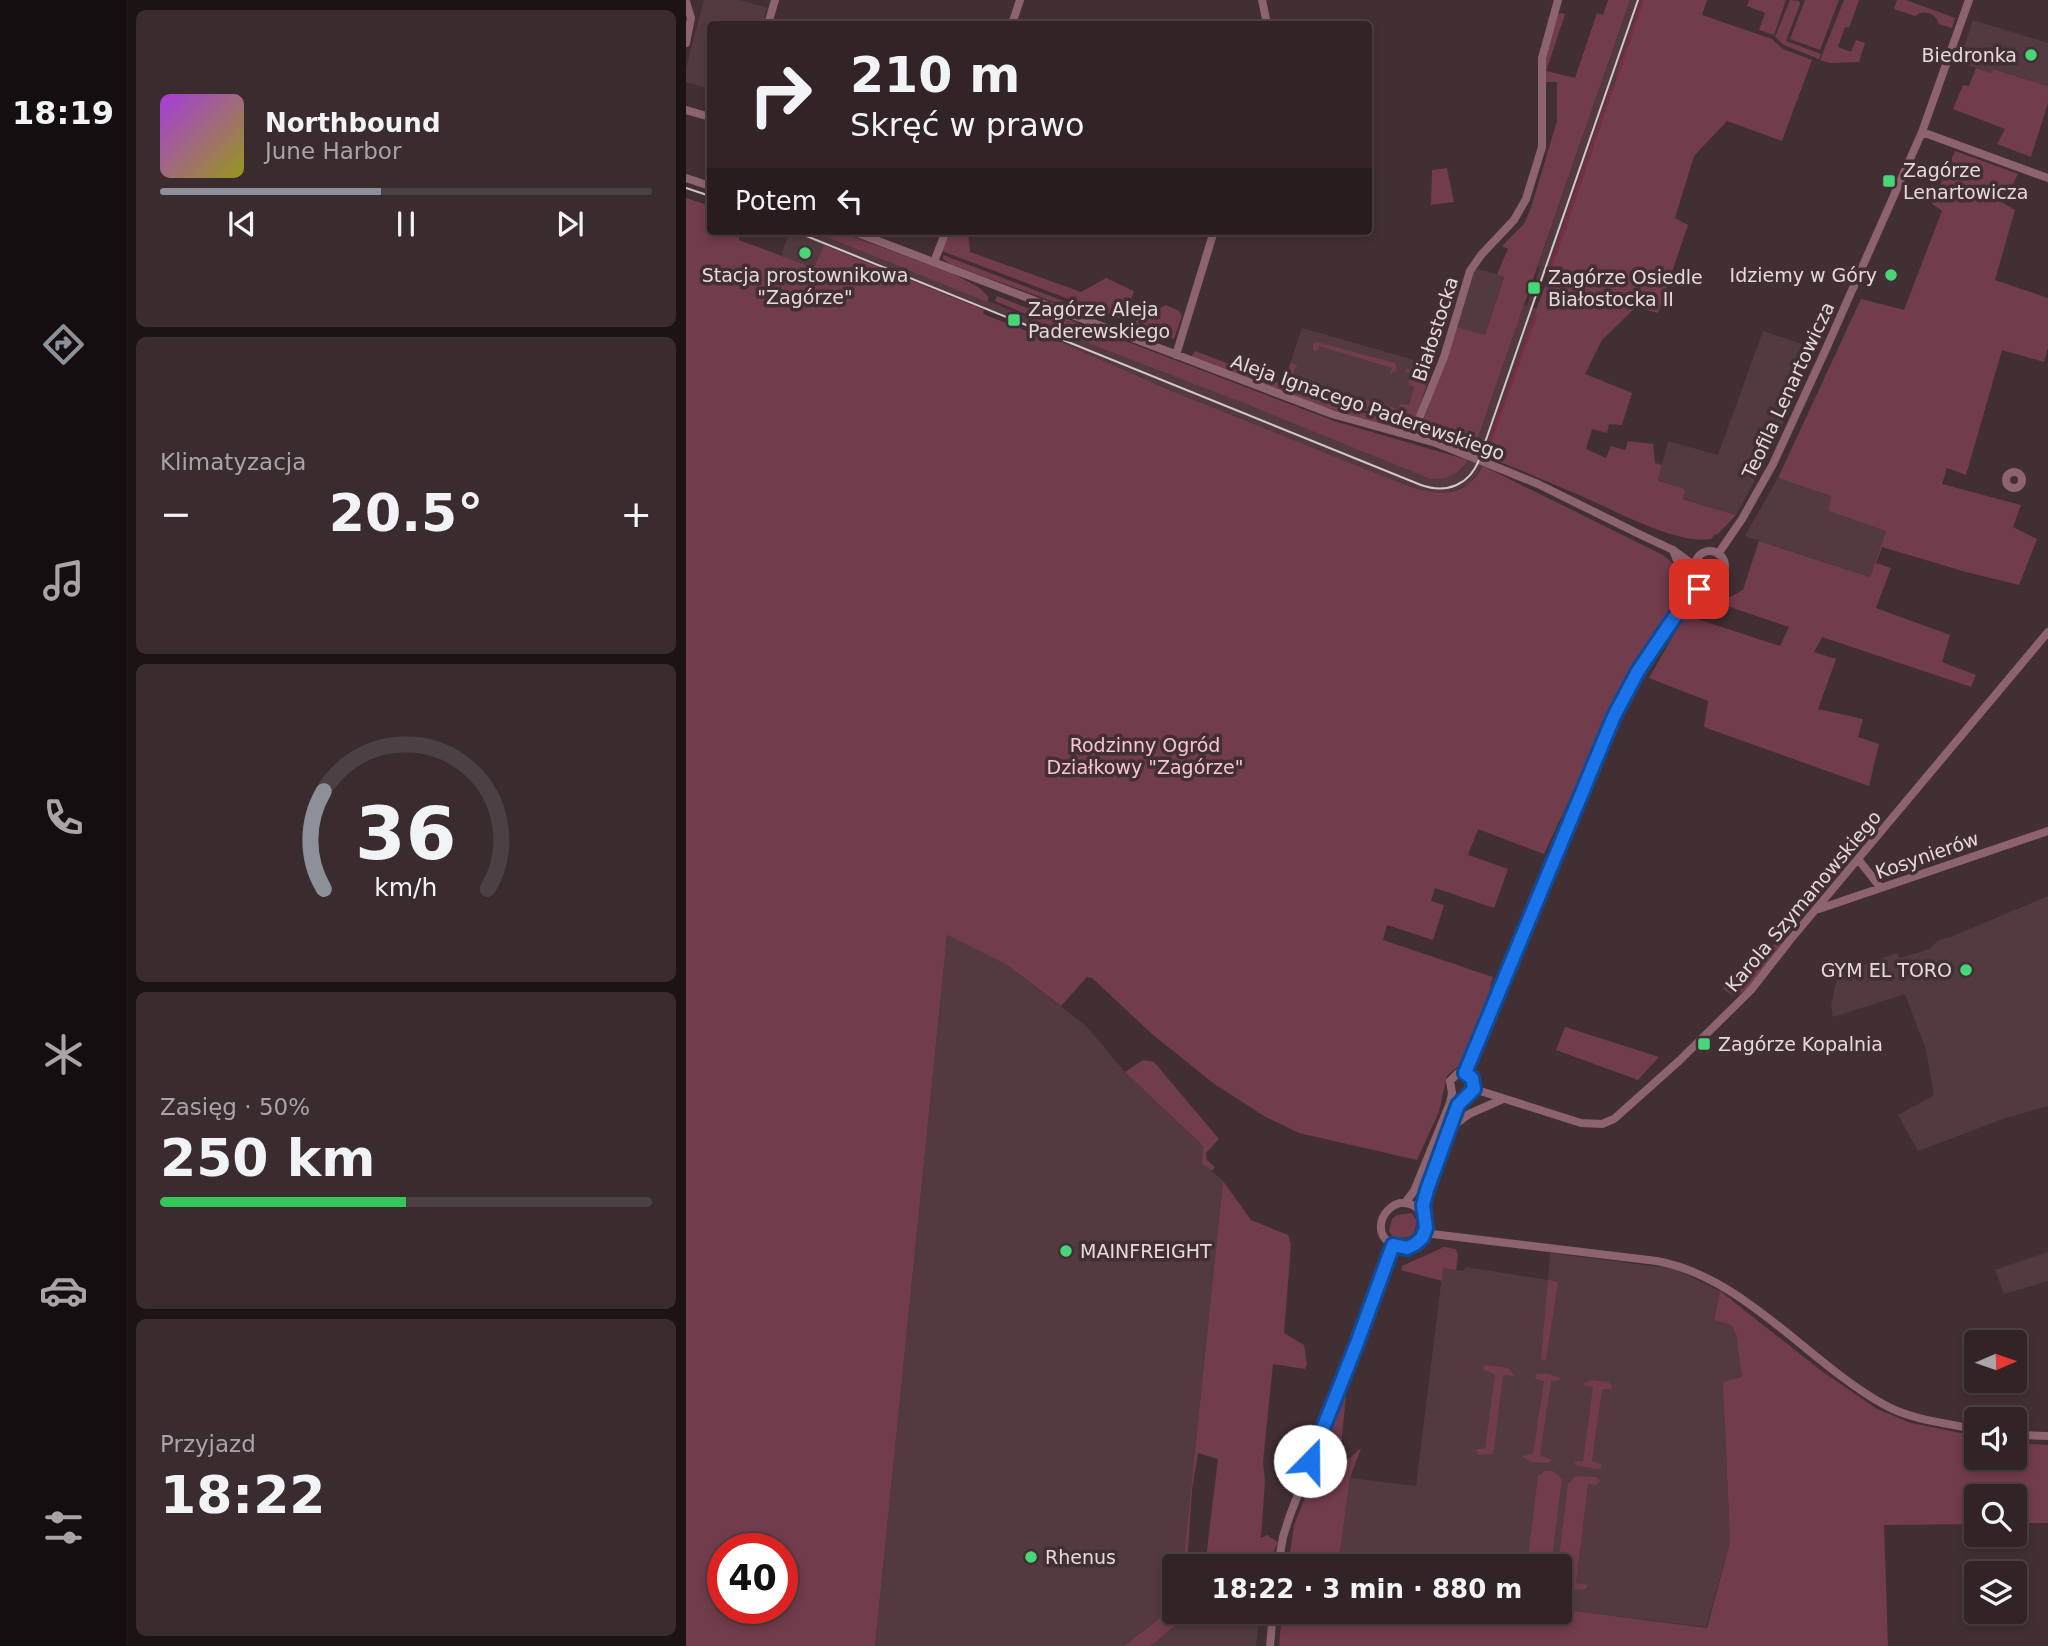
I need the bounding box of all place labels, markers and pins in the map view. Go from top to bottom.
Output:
place label: Biedronka [1922,44,2017,66]
marker: Biedronka [2023,47,2039,63]
place label: Zagórze Lenartowicza [1903,159,2028,203]
marker: Zagórze Lenartowicza [1881,173,1897,189]
marker: Stacja prostownikowa "Zagórze" [797,245,813,261]
place label: Stacja prostownikowa "Zagórze" [702,264,908,308]
place label: Idziemy w Góry [1730,264,1877,286]
place label: Zagórze Osiedle Białostocka II [1548,266,1703,310]
marker: Idziemy w Góry [1883,267,1899,283]
marker: Zagórze Osiedle Białostocka II [1526,280,1542,296]
place label: Zagórze Aleja Paderewskiego [1028,298,1170,342]
marker: Zagórze Aleja Paderewskiego [1006,312,1022,328]
pin [1669,559,1729,619]
place label: GYM EL TORO [1821,959,1952,981]
marker: GYM EL TORO [1958,962,1974,978]
place label: Zagórze Kopalnia [1718,1033,1883,1055]
marker: Zagórze Kopalnia [1696,1036,1712,1052]
place label: MAINFREIGHT [1080,1240,1212,1262]
marker: MAINFREIGHT [1058,1243,1074,1259]
place label: Rhenus [1045,1546,1116,1568]
marker: Rhenus [1023,1549,1039,1565]

